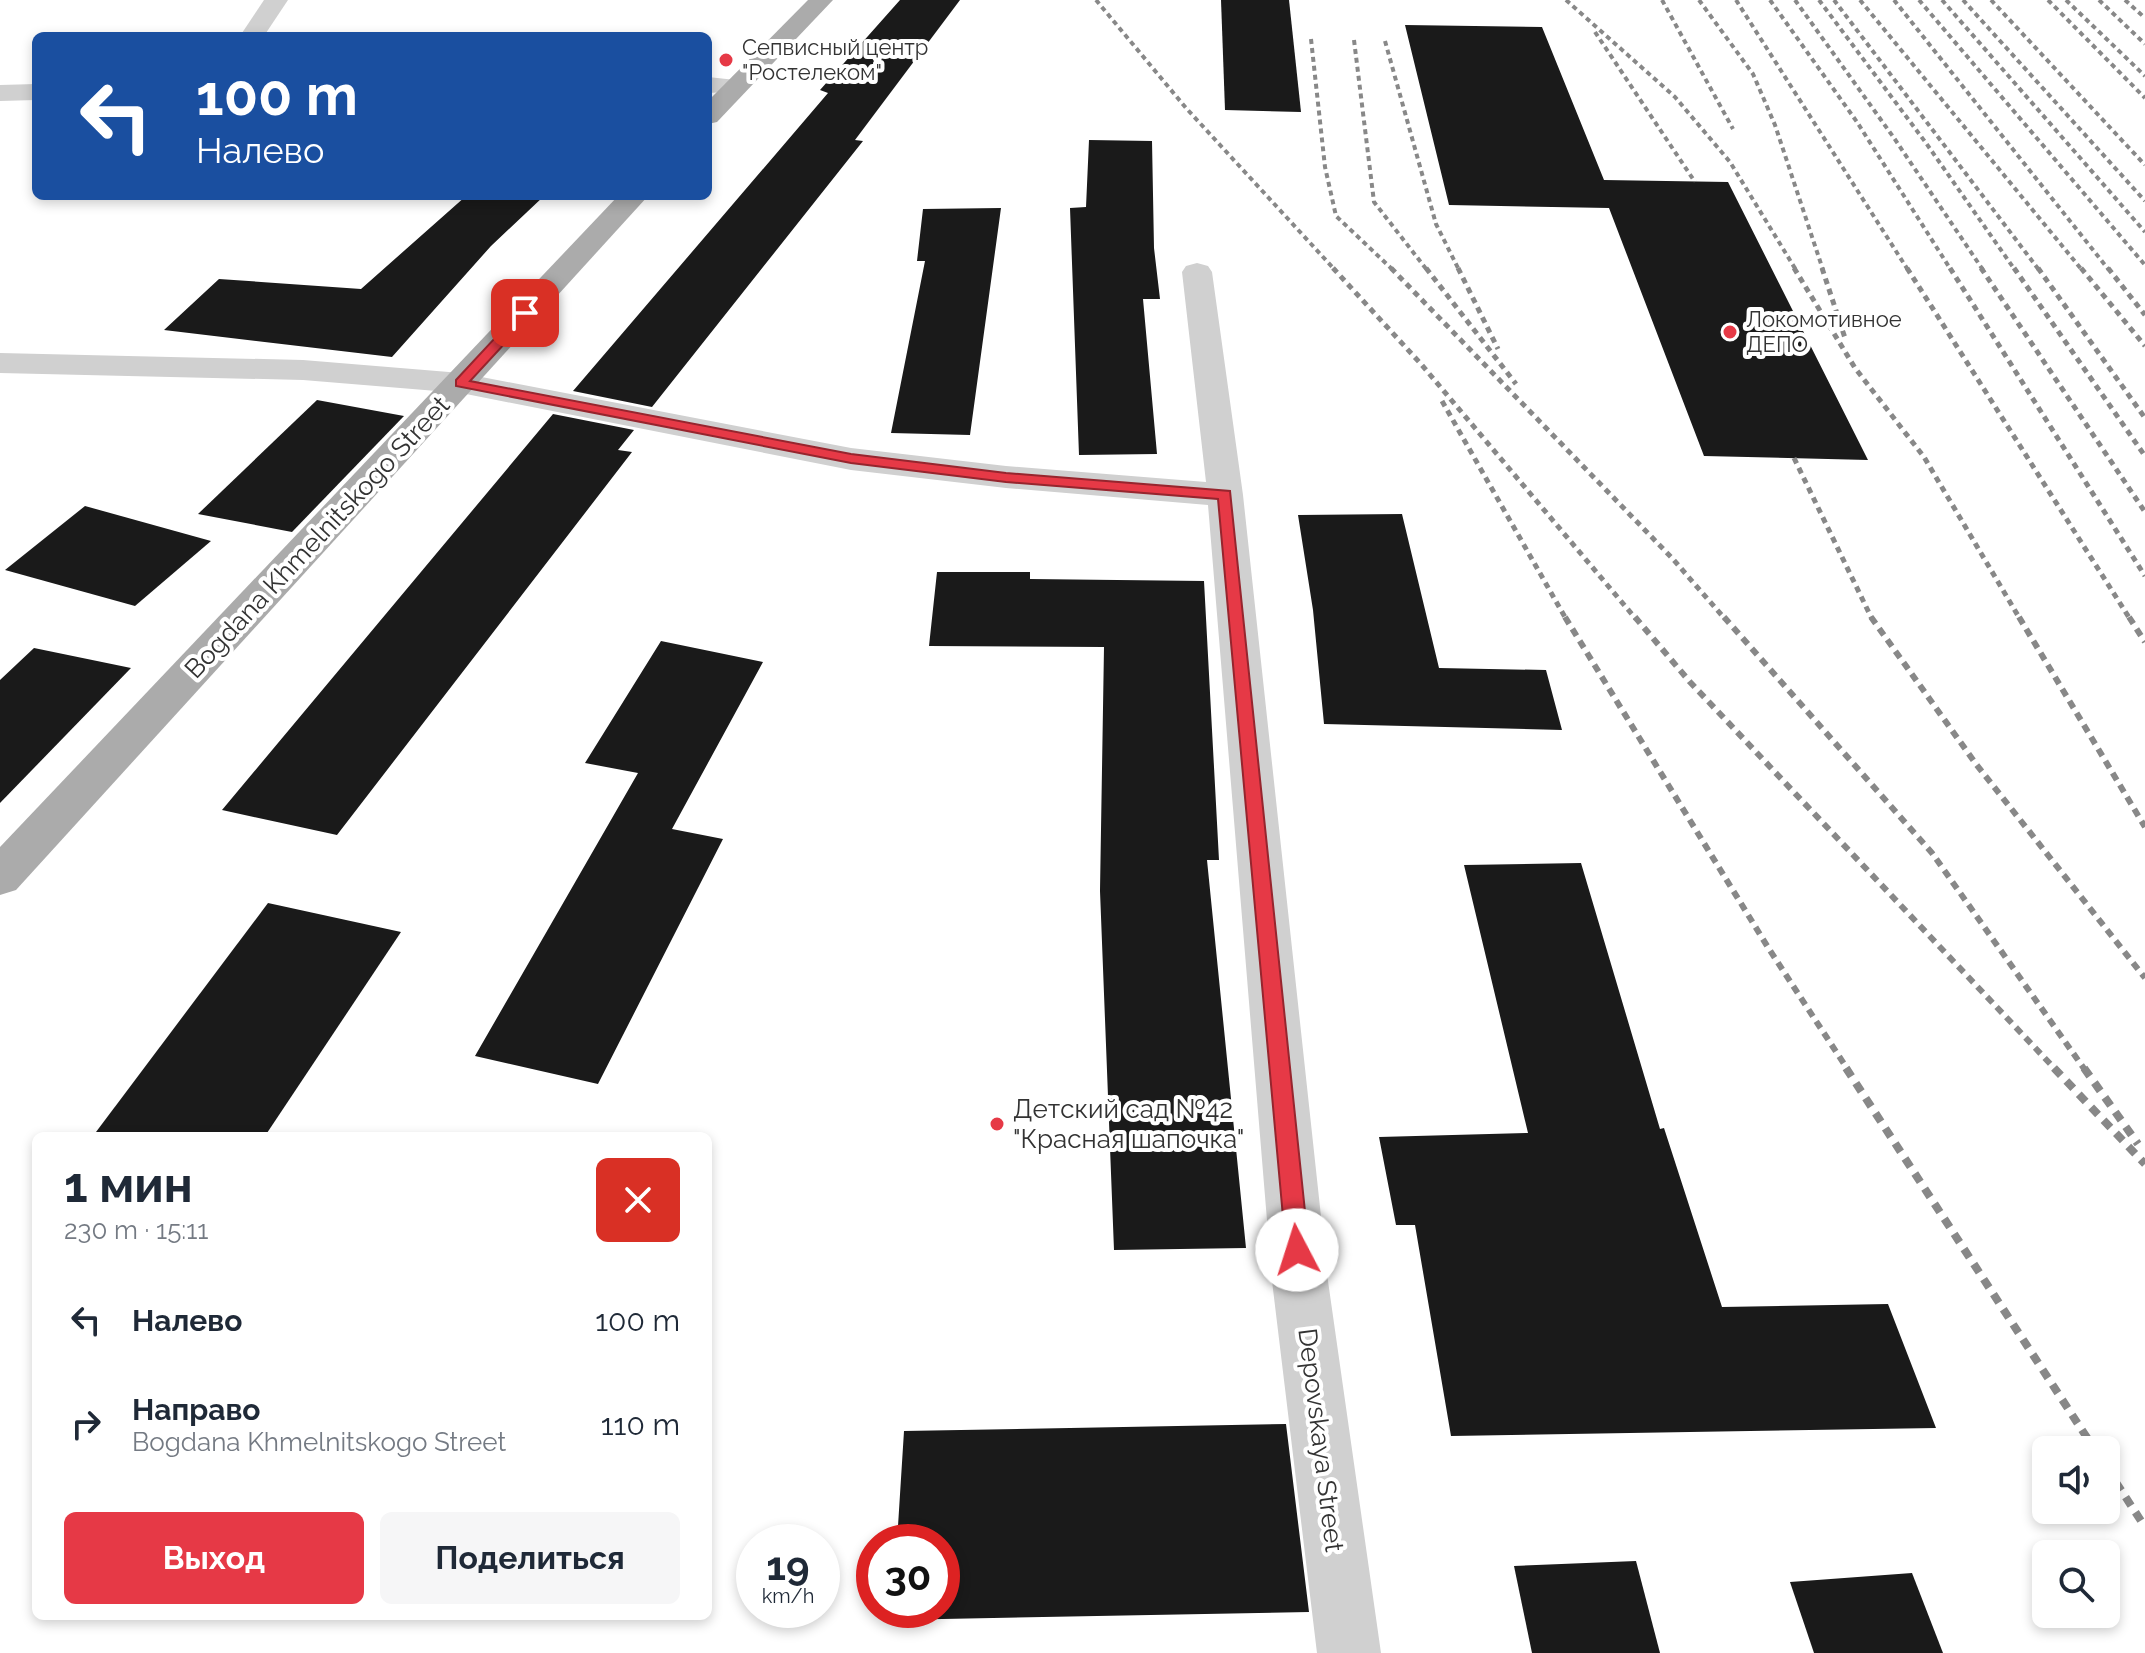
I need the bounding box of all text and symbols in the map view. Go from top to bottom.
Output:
place label: Сепвисный центр "Ростелеком" [742,34,928,85]
marker: Сепвисный центр "Ростелеком" [717,51,735,69]
text: 100 m [196,62,358,128]
icon: left [64,64,168,168]
text: Налево [196,129,324,171]
pin [491,279,559,347]
icon: arrive [503,291,547,335]
place label: Локомотивное ДЕПО [1746,306,1902,357]
marker: Локомотивное ДЕПО [1721,323,1739,341]
street label: Bogdana Khmelnitskogo Street [178,390,456,684]
place label: Детский сад №42 "Красная шапочка" [1013,1094,1244,1154]
marker: Детский сад №42 "Красная шапочка" [988,1115,1006,1133]
text: 1 мин [64,1157,193,1213]
button: close [596,1158,680,1242]
position arrow [1255,1208,1339,1292]
text: 230 m · 15:11 [64,1215,208,1245]
icon: left [64,1298,108,1342]
text: Налево [132,1303,242,1338]
text: 100 m [595,1303,680,1338]
street label: Depovskaya Street [1292,1326,1350,1554]
text: Направо [132,1392,261,1427]
icon: right [64,1402,108,1446]
text: 110 m [601,1407,680,1442]
text: Bogdana Khmelnitskogo Street [132,1427,506,1457]
map controls [2032,1436,2120,1628]
button: sound [2032,1436,2120,1524]
button: Выход [64,1512,364,1604]
button: Поделиться [380,1512,680,1604]
speed limit sign: 30 [856,1524,960,1628]
button: search [2032,1540,2120,1628]
text: 19 [766,1542,810,1589]
text: km/h [762,1584,814,1608]

